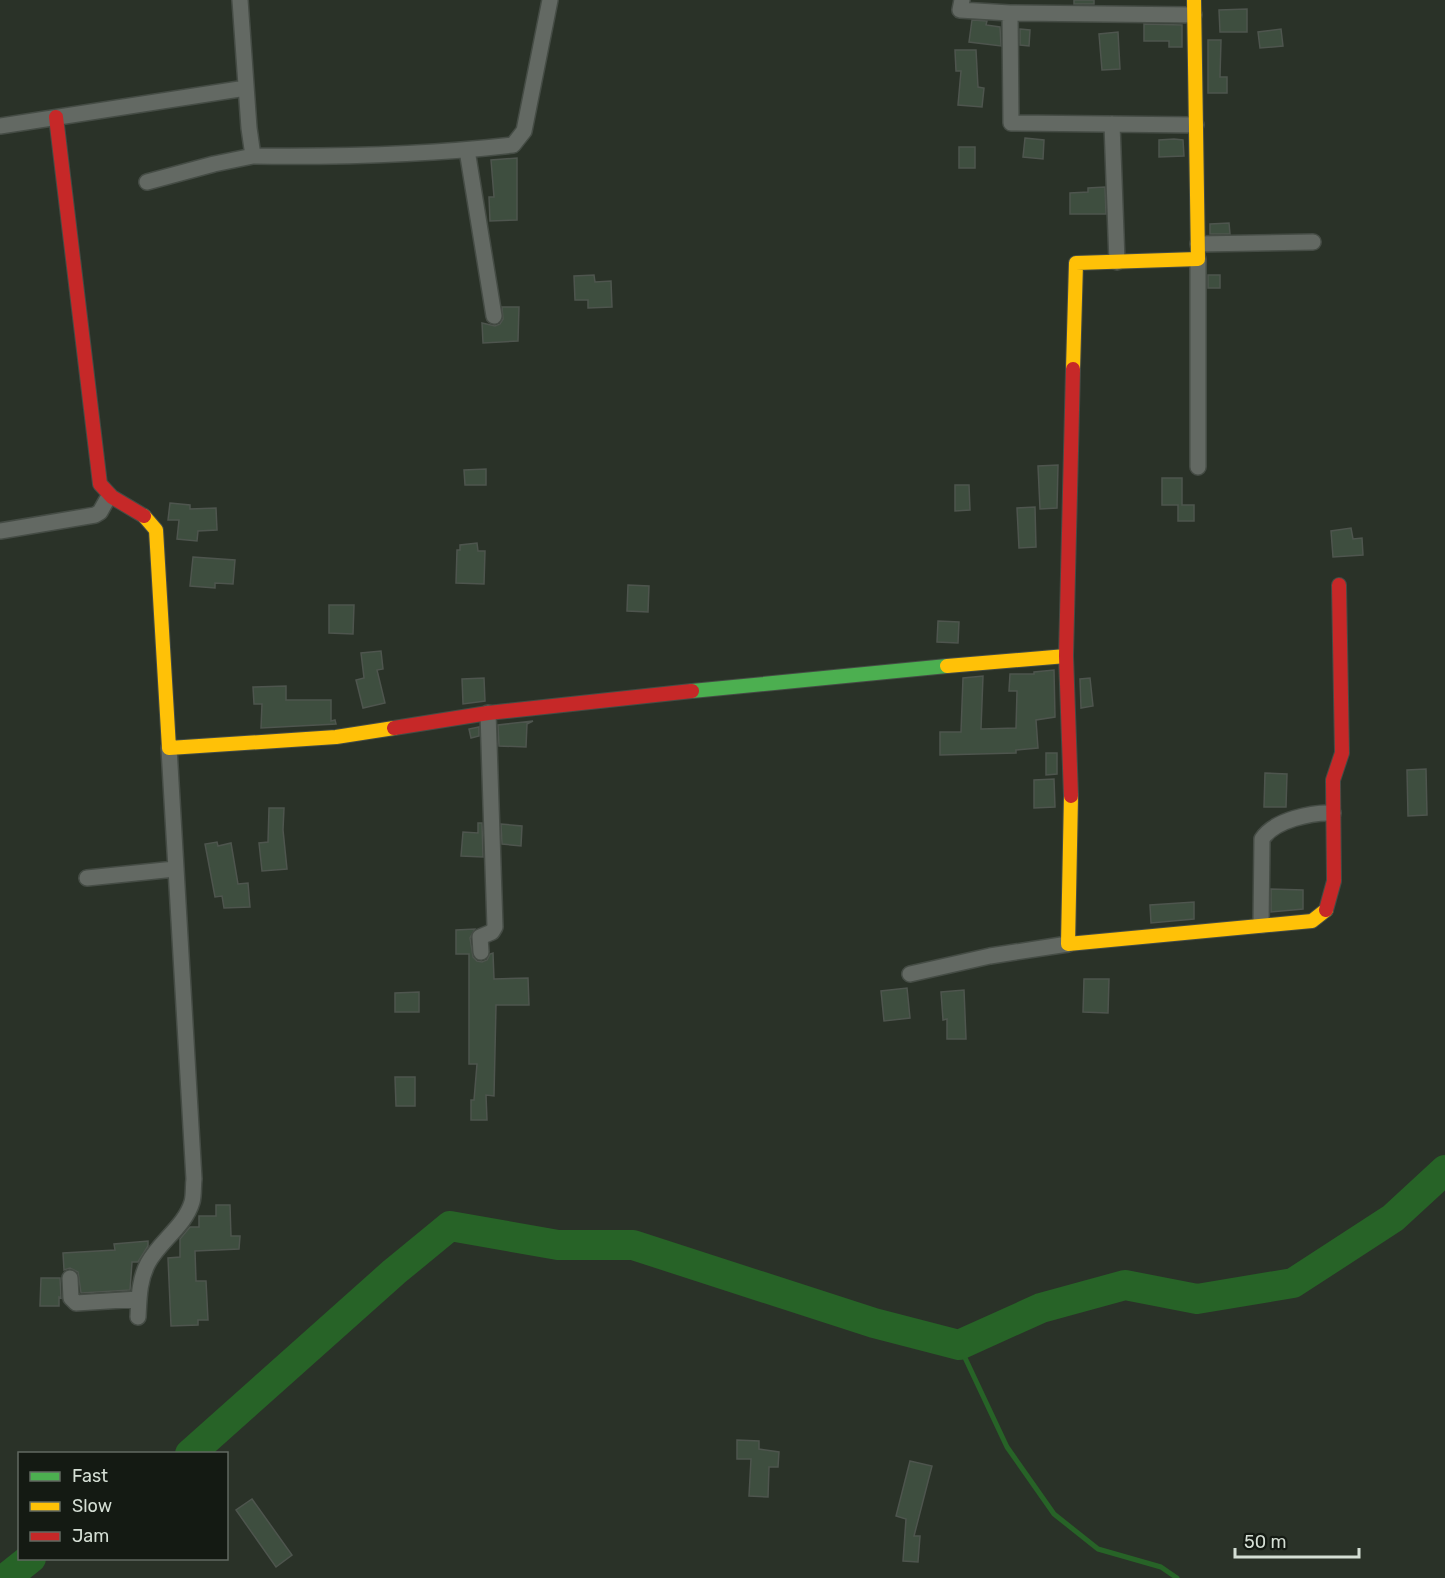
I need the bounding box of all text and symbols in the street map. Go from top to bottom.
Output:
legend [18,1452,228,1560]
text: Fast [72,1465,108,1487]
text: Slow [72,1495,112,1517]
scale bar [1235,1521,1360,1559]
text: Jam [72,1525,109,1547]
text: 50 m [1244,1531,1287,1553]

